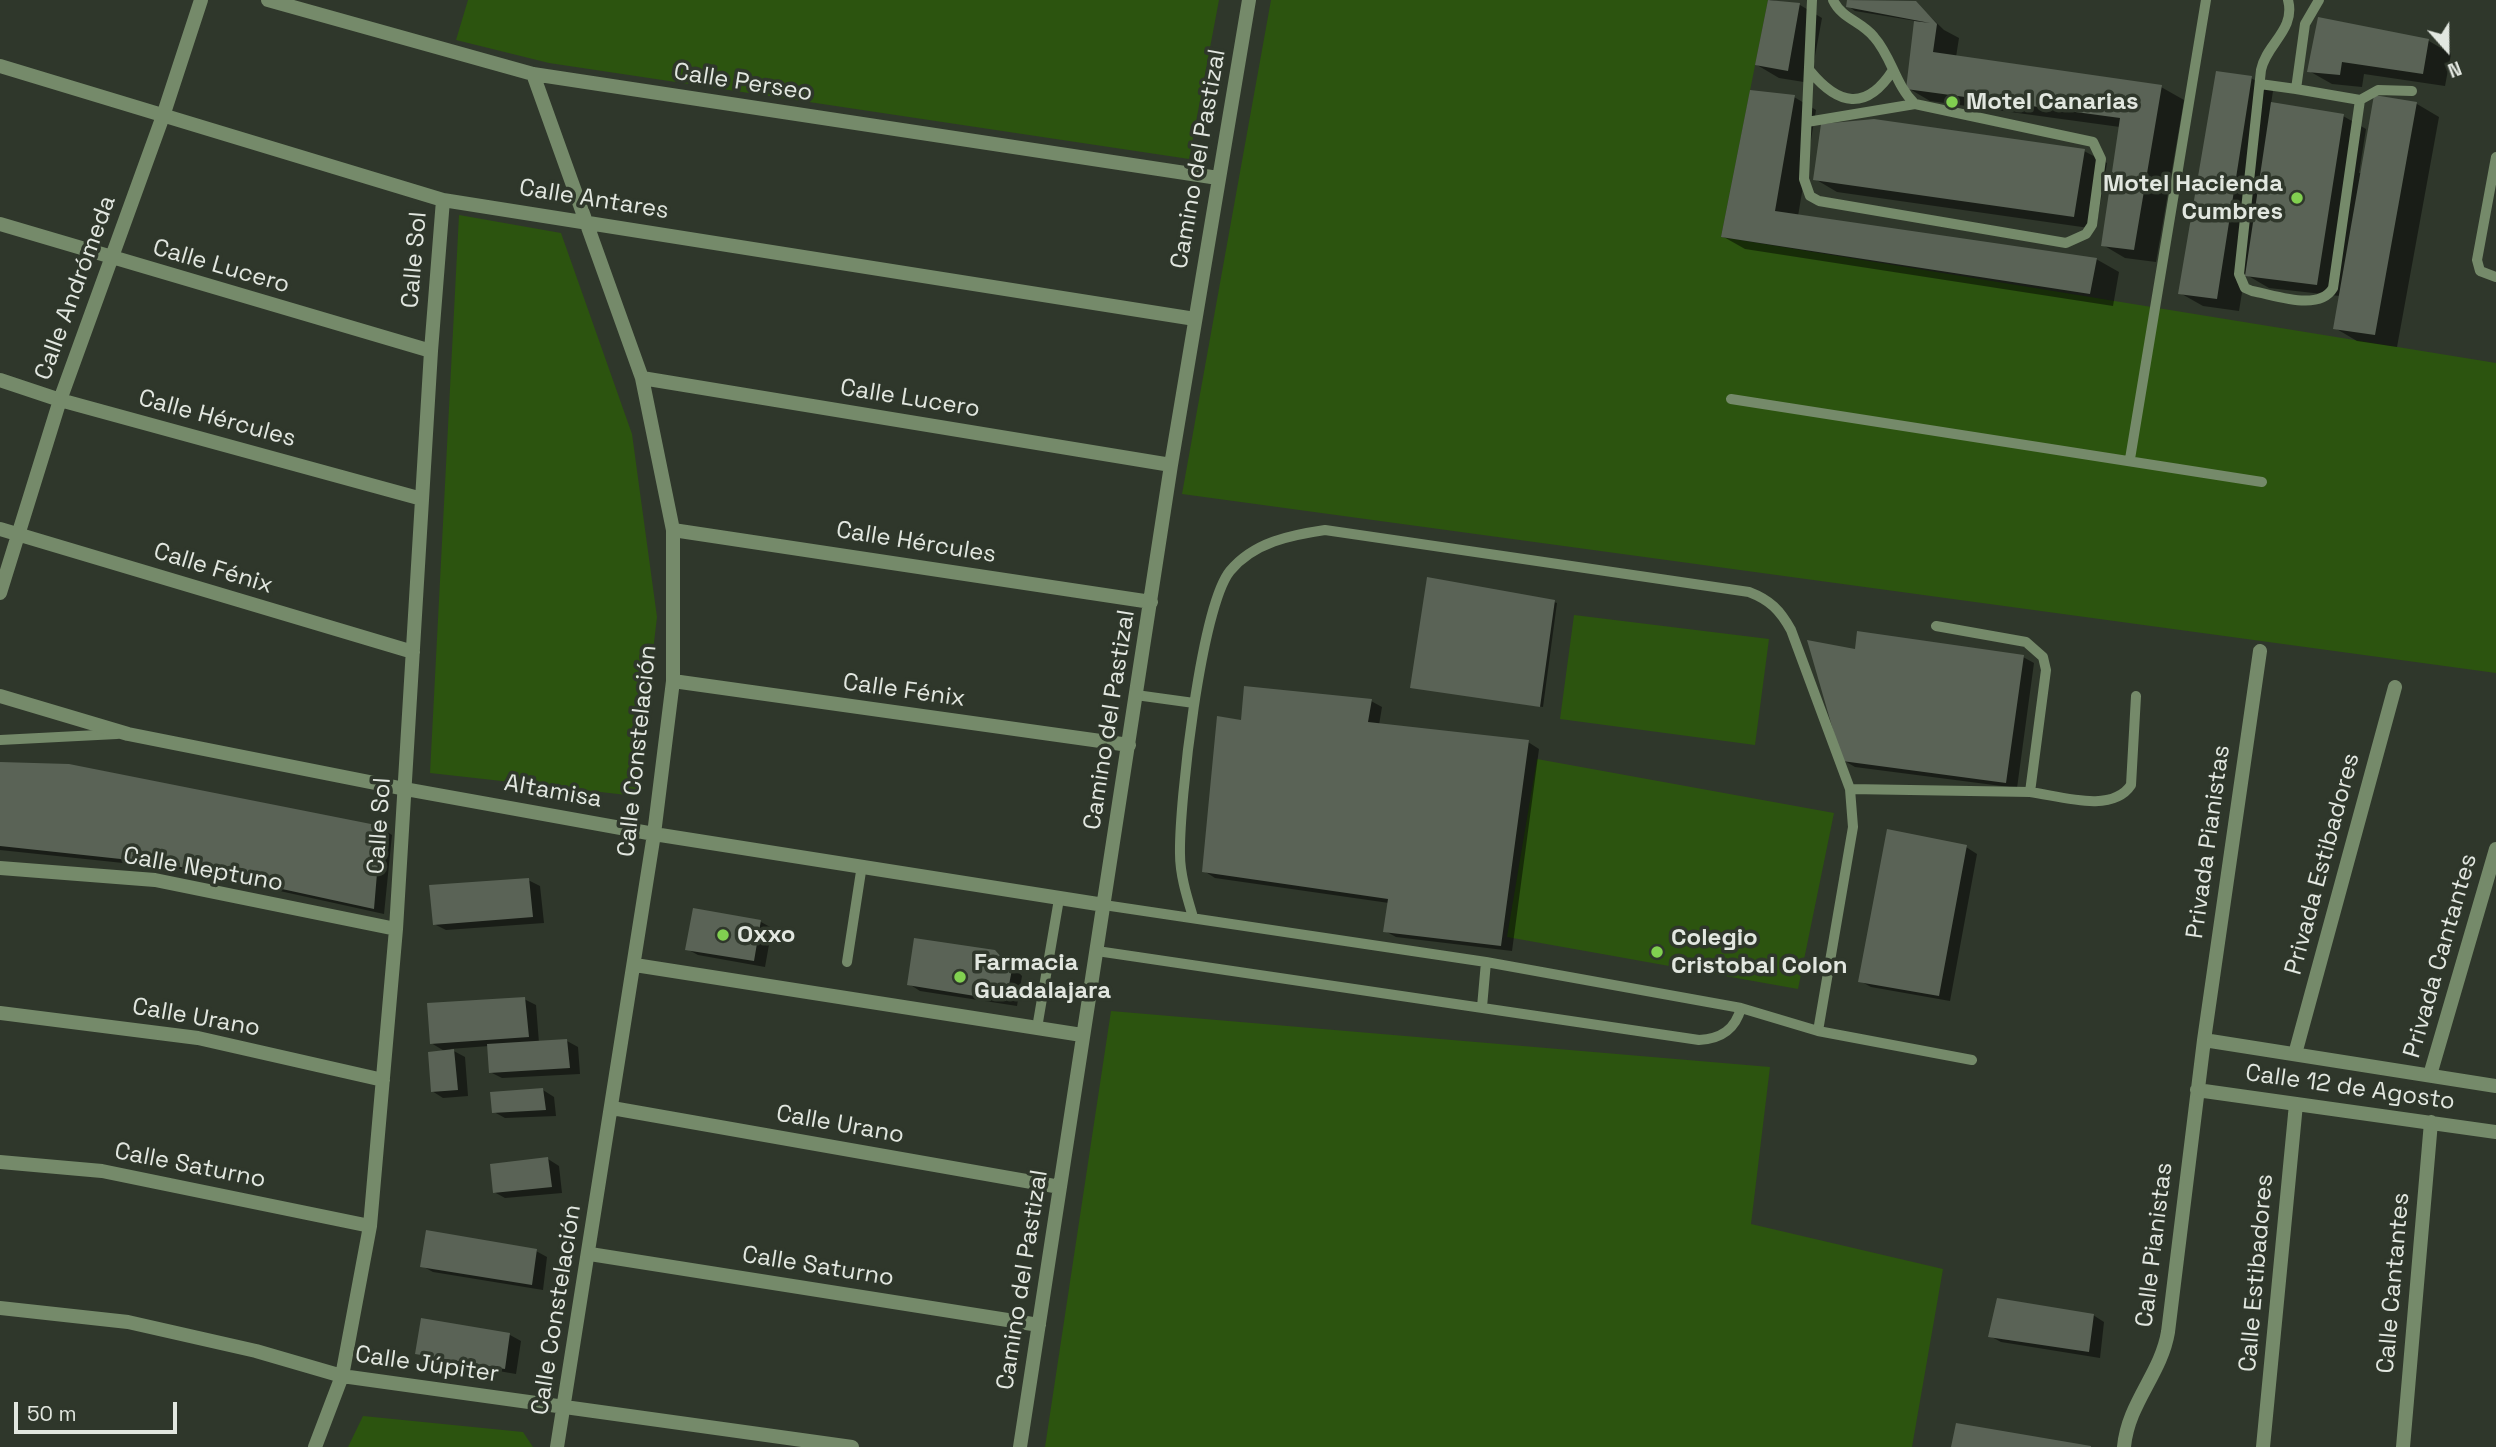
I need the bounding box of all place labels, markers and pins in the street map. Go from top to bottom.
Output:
place label: Motel Canarias [1966,88,2139,116]
marker: Motel Canarias [1944,94,1960,110]
place label: Motel Hacienda Cumbres [2103,170,2283,226]
marker: Motel Hacienda Cumbres [2289,190,2305,206]
place label: Oxxo [737,921,796,949]
place label: Colegio Cristobal Colon [1671,924,1848,980]
marker: Oxxo [715,927,731,943]
marker: Colegio Cristobal Colon [1649,944,1665,960]
place label: Farmacia Guadalajara [974,949,1111,1005]
marker: Farmacia Guadalajara [952,969,968,985]

